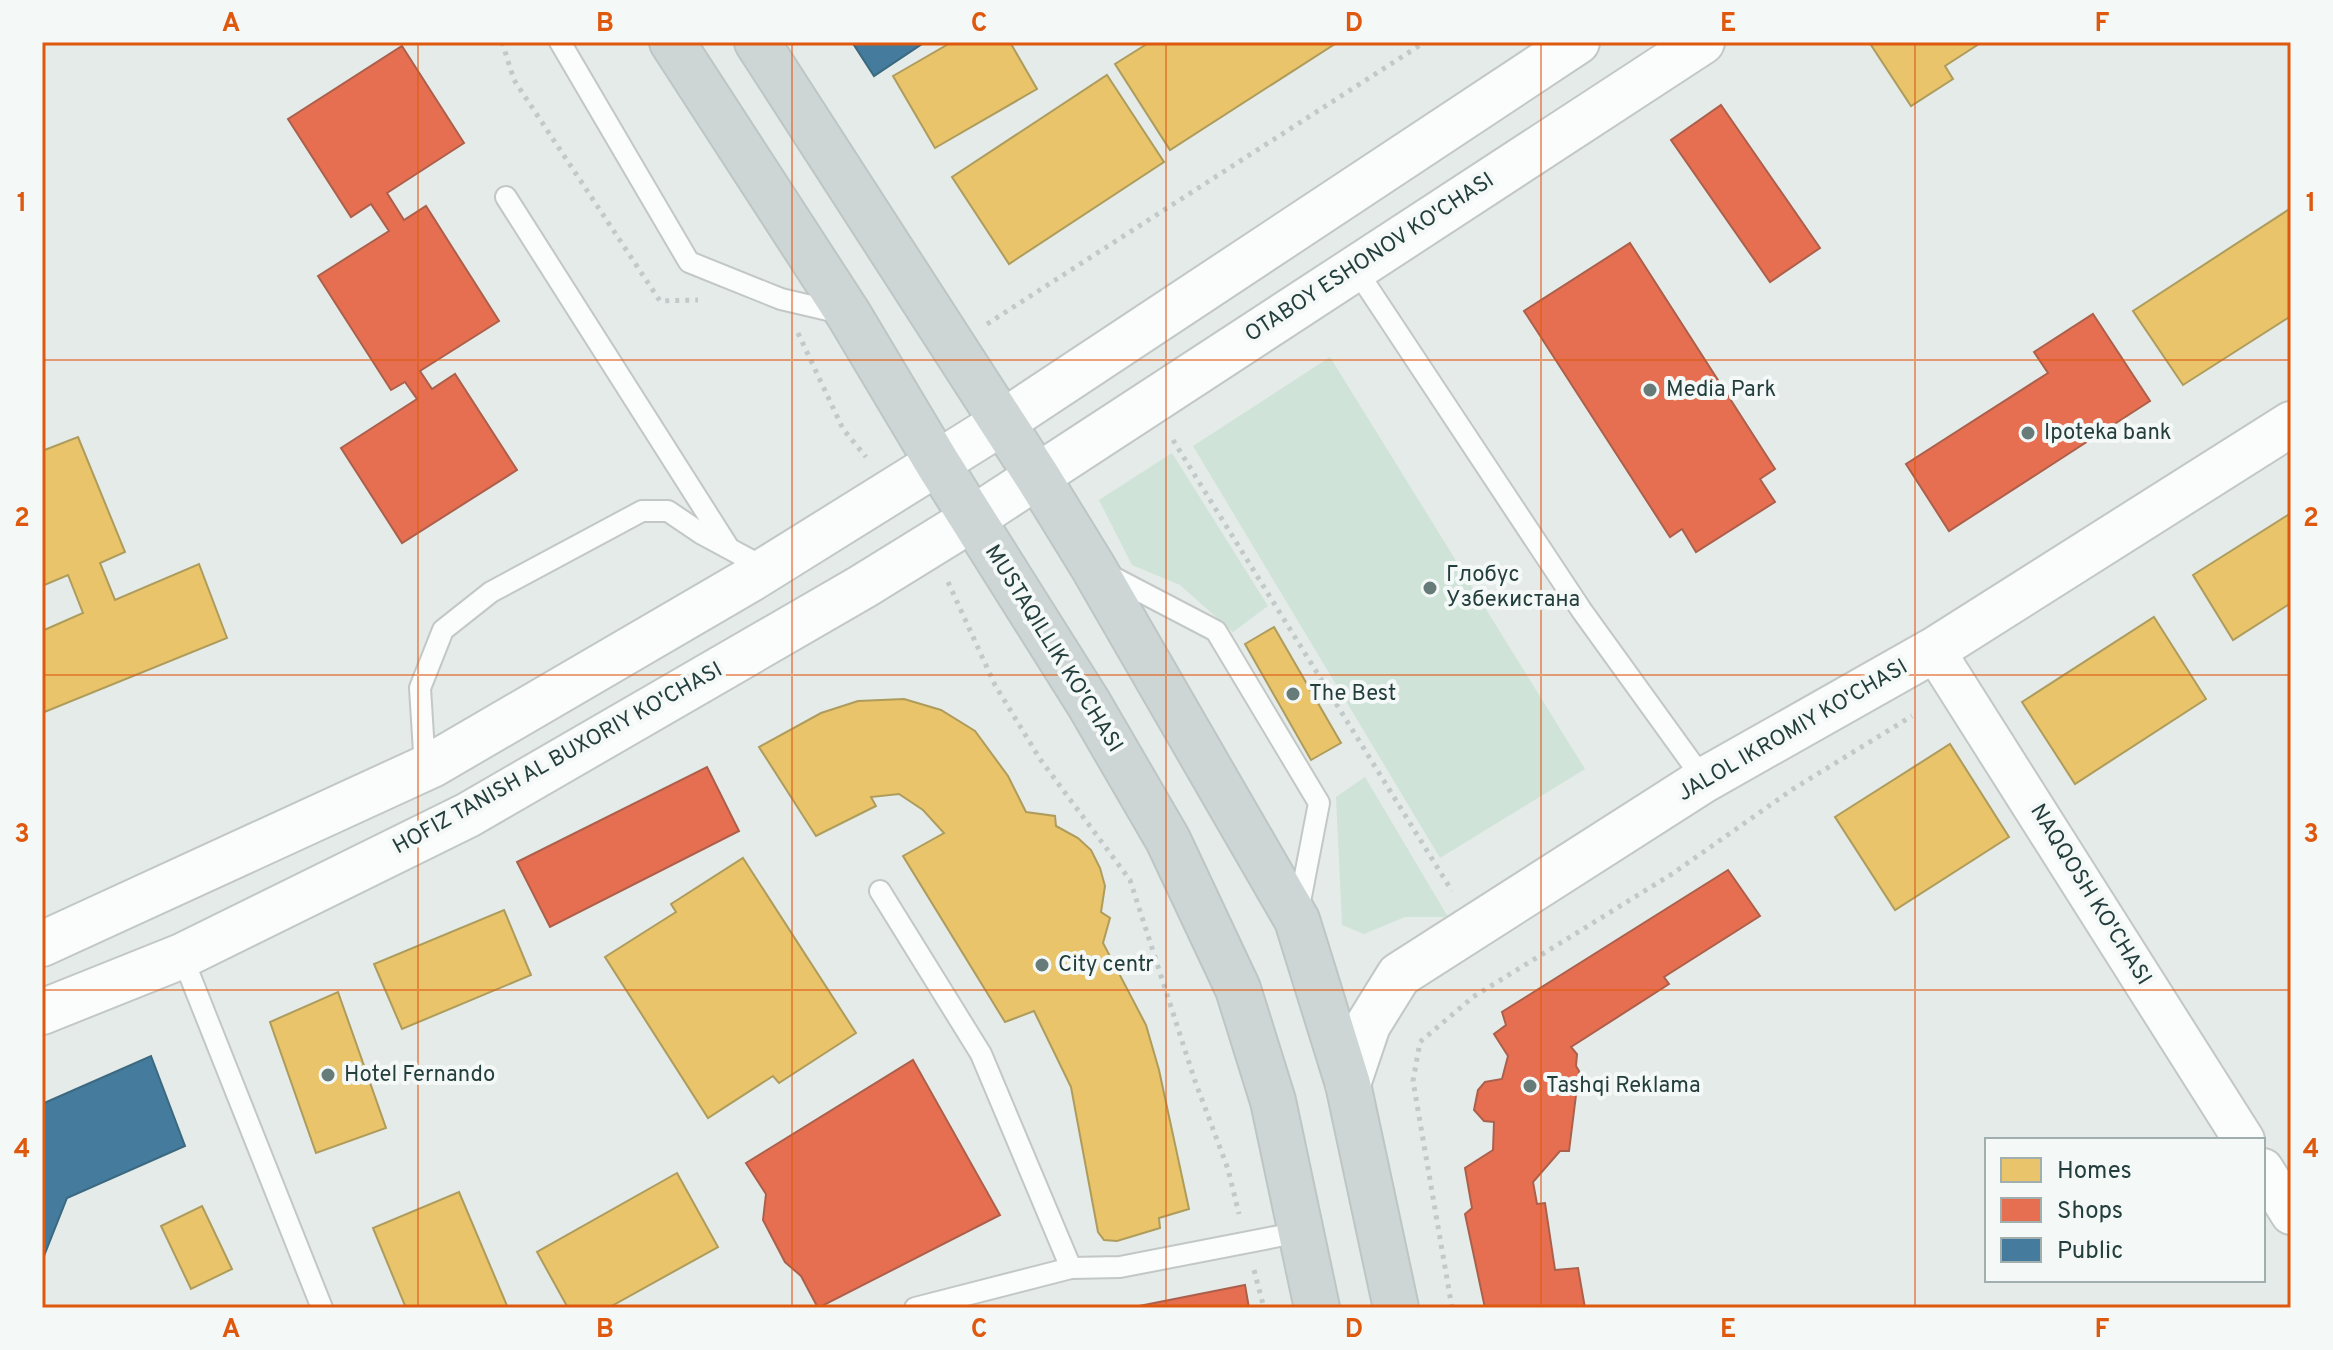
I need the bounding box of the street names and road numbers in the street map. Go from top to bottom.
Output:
street label: OTABOY ESHONOV KO'CHASI [1240,167,1500,349]
street label: MUSTAQILLIK KO'CHASI [978,540,1128,758]
street label: JALOL IKROMIY KO'CHASI [1673,654,1913,808]
street label: HOFIZ TANISH AL BUXORIY KO'CHASI [389,657,727,861]
street label: NAQQOSH KO'CHASI [2023,800,2157,990]

